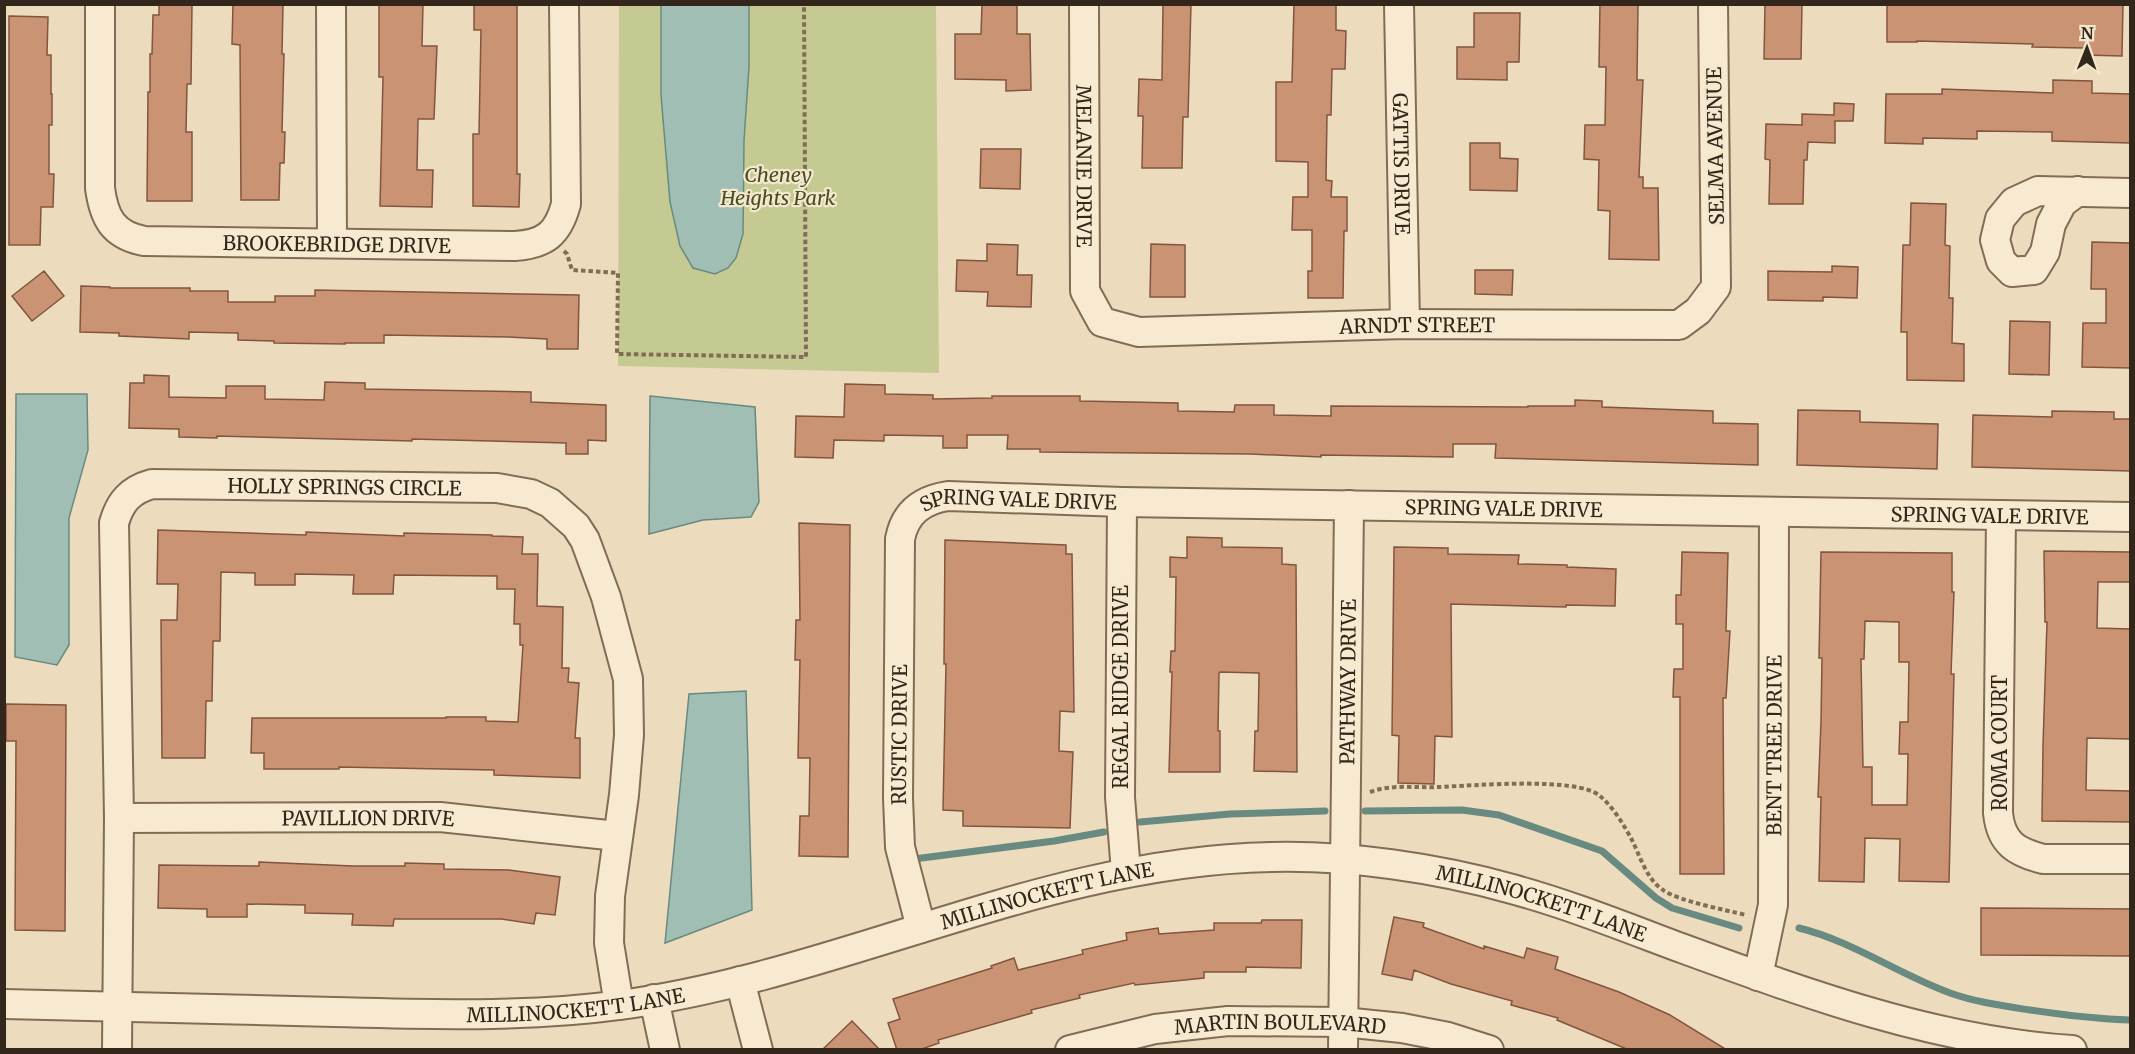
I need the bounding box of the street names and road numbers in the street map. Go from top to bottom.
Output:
street label: SELMA AVENUE [1701,66,1729,225]
street label: MELANIE DRIVE [1072,85,1097,248]
street label: GATTIS DRIVE [1388,93,1416,236]
street label: BROOKEBRIDGE DRIVE [222,230,451,258]
street label: ARNDT STREET [1338,311,1495,339]
street label: HOLLY SPRINGS CIRCLE [227,472,462,500]
street label: SPRING VALE DRIVE [915,483,1117,517]
street label: SPRING VALE DRIVE [1405,494,1603,522]
street label: SPRING VALE DRIVE [1891,501,2089,529]
street label: REGAL RIDGE DRIVE [1108,585,1133,789]
street label: PATHWAY DRIVE [1334,599,1360,765]
street label: BENT TREE DRIVE [1761,655,1786,836]
street label: RUSTIC DRIVE [885,664,912,806]
street label: ROMA COURT [1987,675,2012,811]
street label: PAVILLION DRIVE [281,804,456,831]
street label: MILLINOCKETT LANE [937,856,1156,934]
street label: MILLINOCKETT LANE [1434,859,1651,947]
street label: MILLINOCKETT LANE [466,982,687,1027]
street label: MARTIN BOULEVARD [1173,1008,1387,1039]

